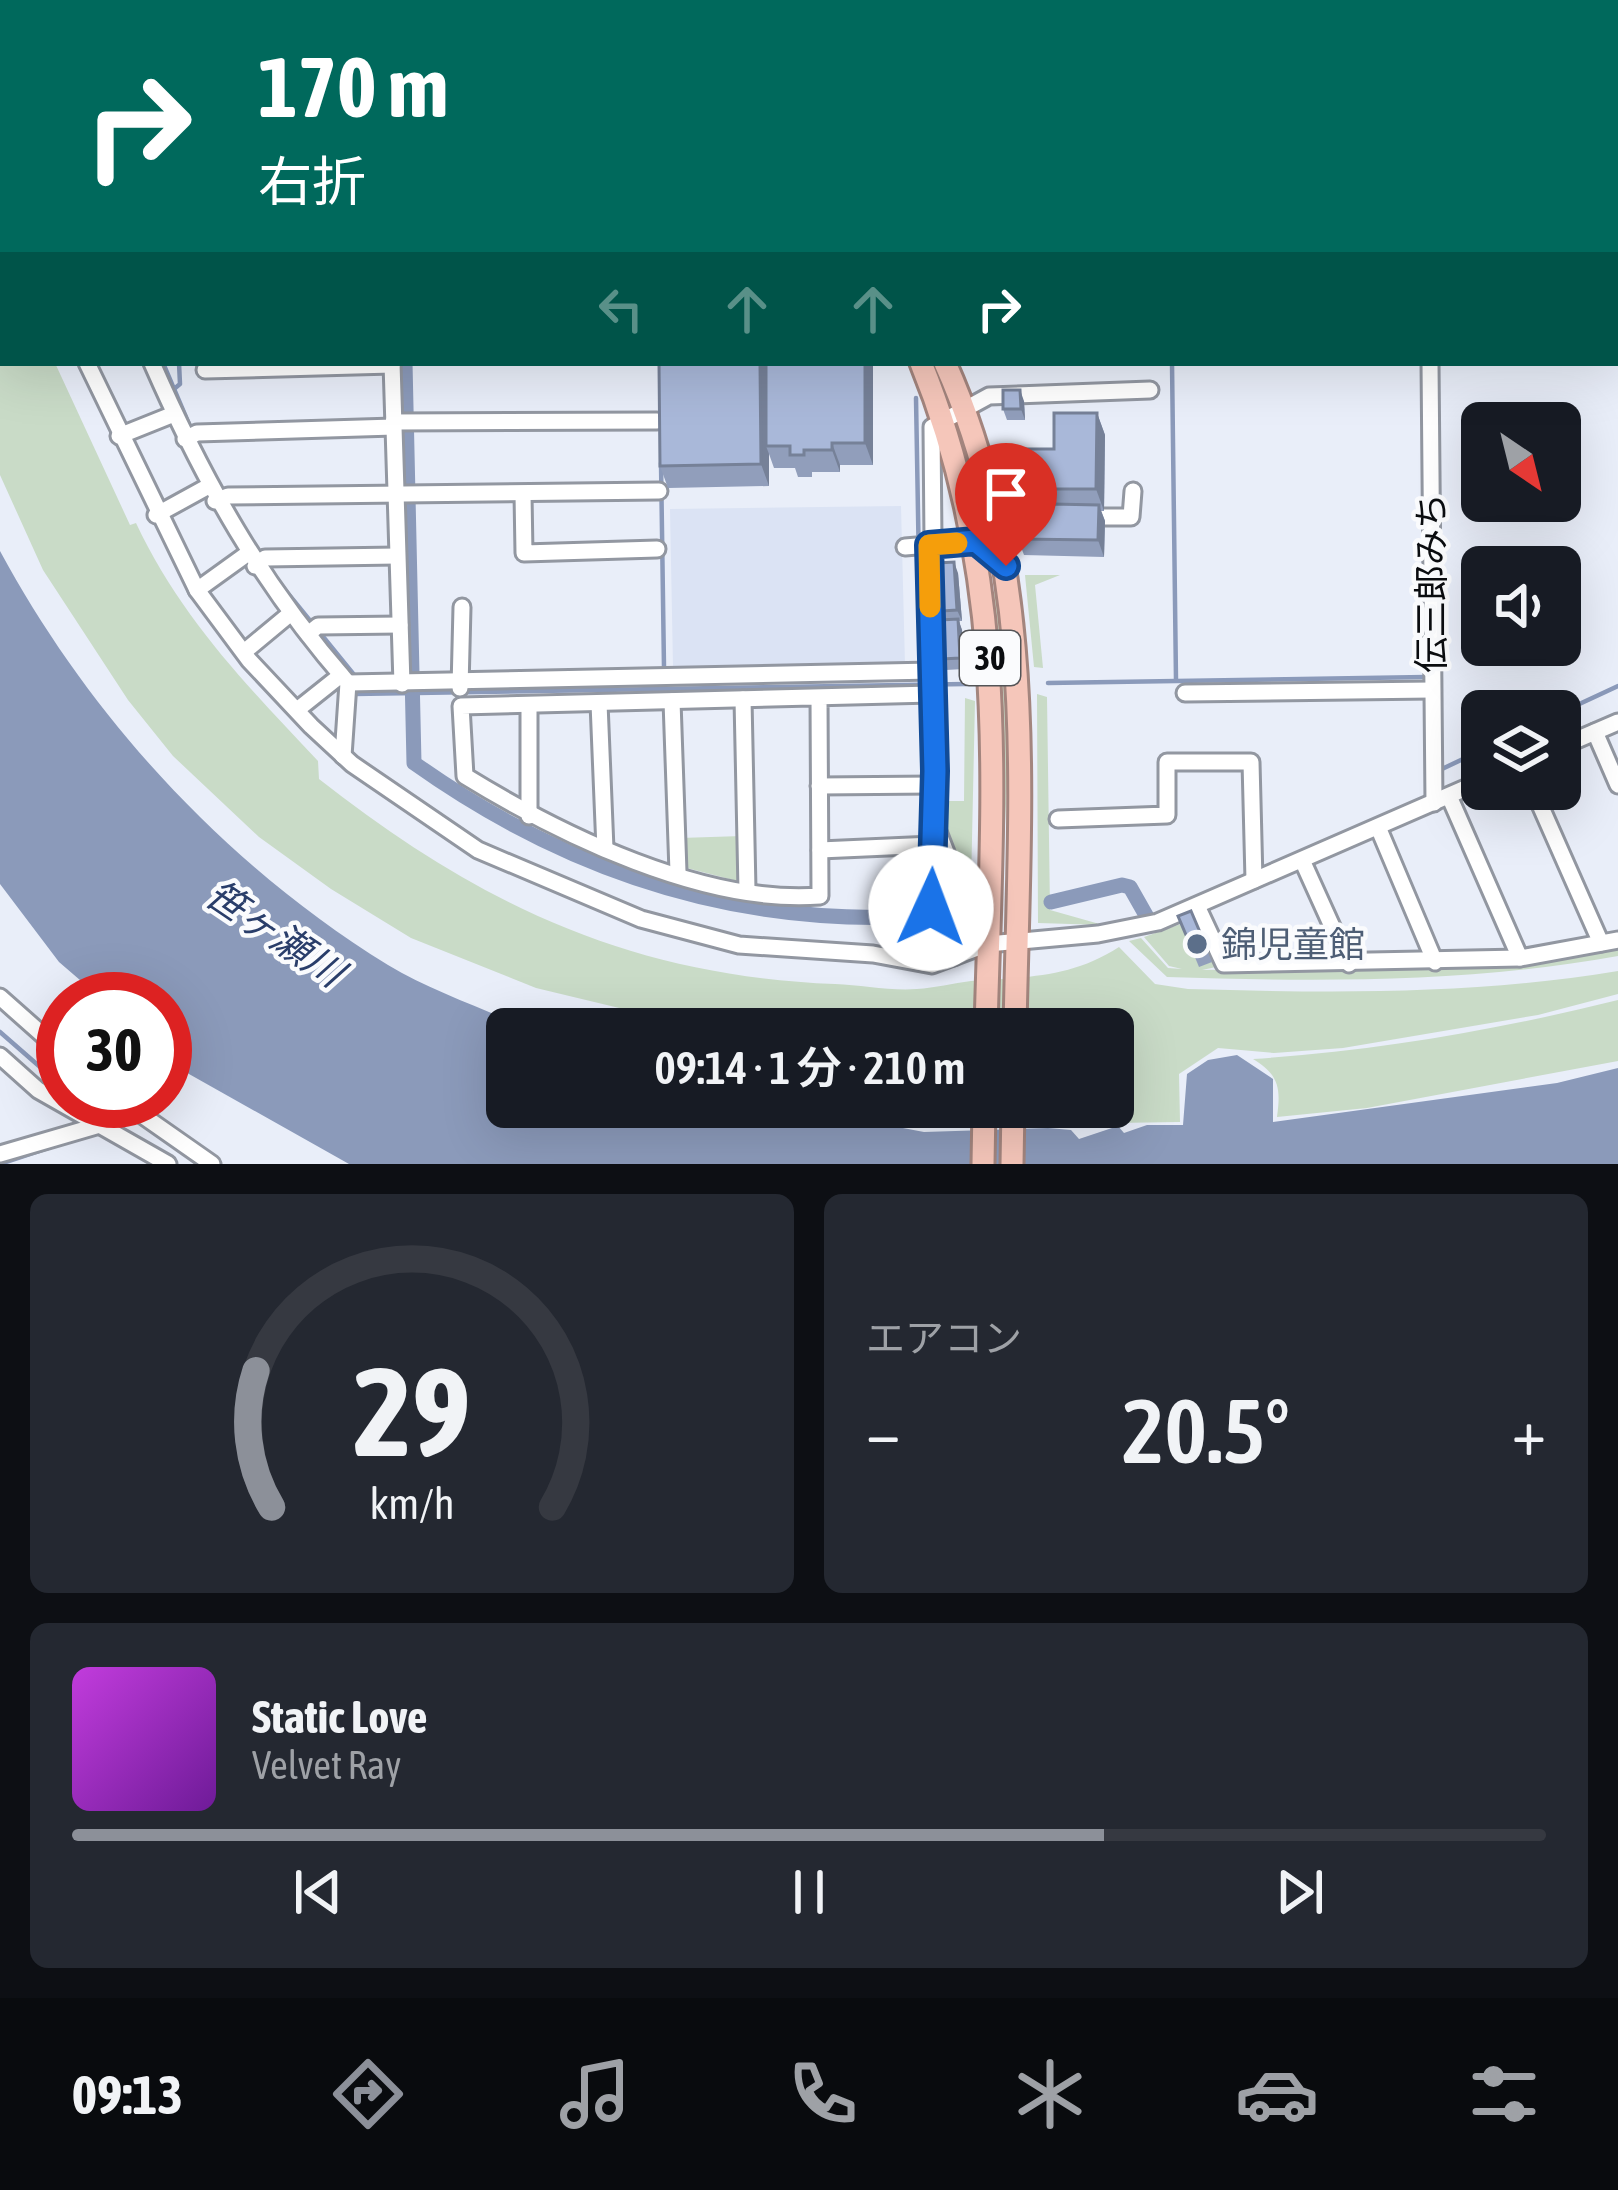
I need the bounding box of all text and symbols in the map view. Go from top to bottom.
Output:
text: 170 m [258,39,448,135]
icon: right [60,48,216,204]
text: 右折 [258,151,366,212]
icon: left [588,276,654,342]
icon: ahead [714,276,780,342]
icon: ahead [840,276,906,342]
icon: right [966,276,1032,342]
north arrow [1461,402,1581,522]
map controls [1461,402,1581,810]
pin [955,443,1057,566]
icon: arrive [973,461,1039,527]
street label: 伝三郎みち [1410,493,1452,673]
button: sound [1461,546,1581,666]
road number: 30 [960,631,1020,685]
button: layers [1461,690,1581,810]
position arrow [868,845,994,971]
water label: 笹ヶ瀬川 [198,871,355,997]
place label: 錦児童館 [1221,923,1365,965]
marker: 錦児童館 [1184,931,1210,957]
speed limit sign: 30 [36,972,192,1128]
text: 09:14 · 1 分 · 210 m [655,1042,965,1094]
text: エアコン [866,1316,1022,1360]
text: 29 [353,1339,471,1482]
text: 20.5° [1122,1379,1290,1482]
text: − [866,1393,900,1469]
text: + [1512,1393,1546,1469]
text: km/h [369,1478,455,1527]
text: Static Love [252,1691,428,1743]
text: Velvet Ray [252,1743,401,1787]
icon: previous [285,1859,351,1925]
icon: pause [776,1859,842,1925]
icon: next [1267,1859,1333,1925]
icon: directions [326,2052,410,2136]
icon: music [553,2052,637,2136]
icon: phone [781,2052,865,2136]
icon: climate [1008,2052,1092,2136]
icon: car [1235,2052,1319,2136]
icon: filters [1462,2052,1546,2136]
text: 09:13 [72,2064,183,2125]

